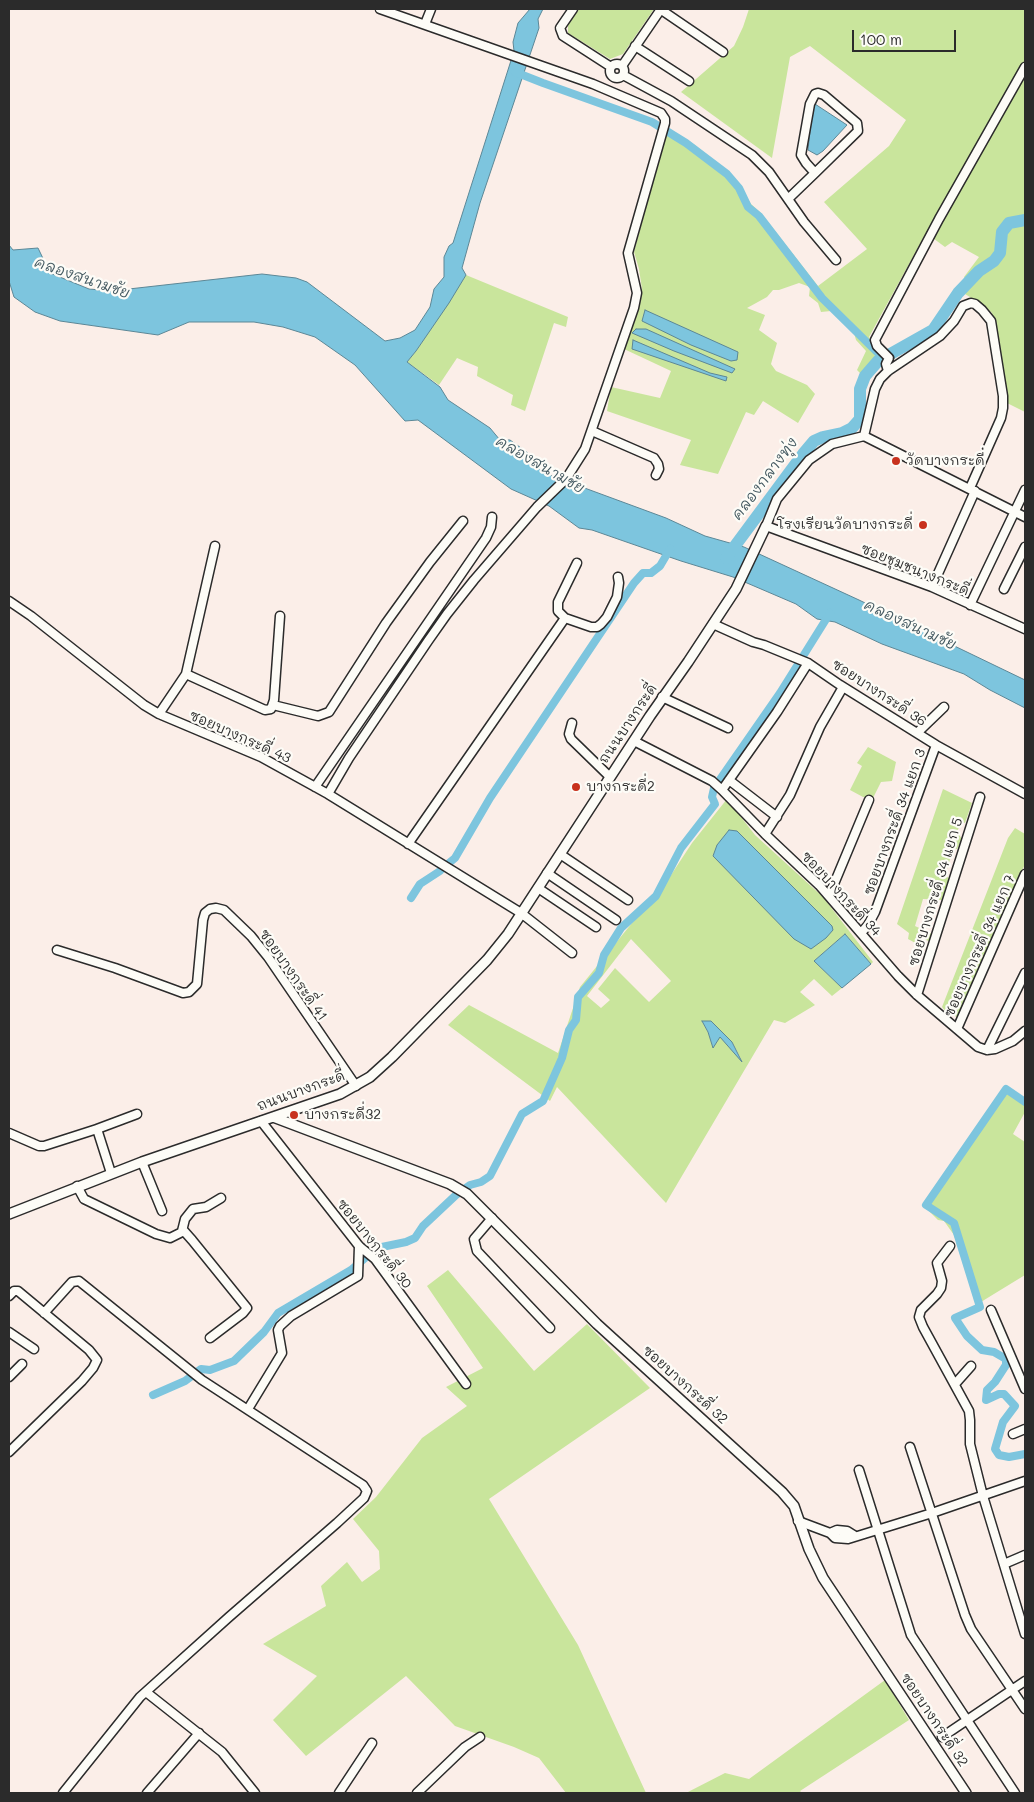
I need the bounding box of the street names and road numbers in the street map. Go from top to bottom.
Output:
street label: ซอยชุมชนางกระดี่ [858,541,972,599]
street label: ซอยบางกระดี่ 36 [828,656,930,730]
street label: ถนนบางกระดี่ [595,681,661,767]
street label: ซอยบางกระดี่ 43 [187,707,293,767]
street label: ซอยบางกระดี่ 34 แยก 3 [861,747,929,897]
street label: ซอยบางกระดี่ 34 แยก 5 [905,816,967,968]
street label: ซอยบางกระดี่ 34 [798,848,884,940]
street label: ซอยบางกระดี่ 34 แยก 7 [941,872,1019,1020]
street label: ซอยบางกระดี่ 41 [255,926,331,1024]
street label: ถนนบางกระดี่ [255,1067,347,1115]
street label: ซอยบางกระดี่ 30 [333,1196,415,1292]
street label: ซอยบางกระดี่ 32 [639,1342,731,1428]
street label: ซอยบางกระดี่ 32 [897,1670,971,1770]

